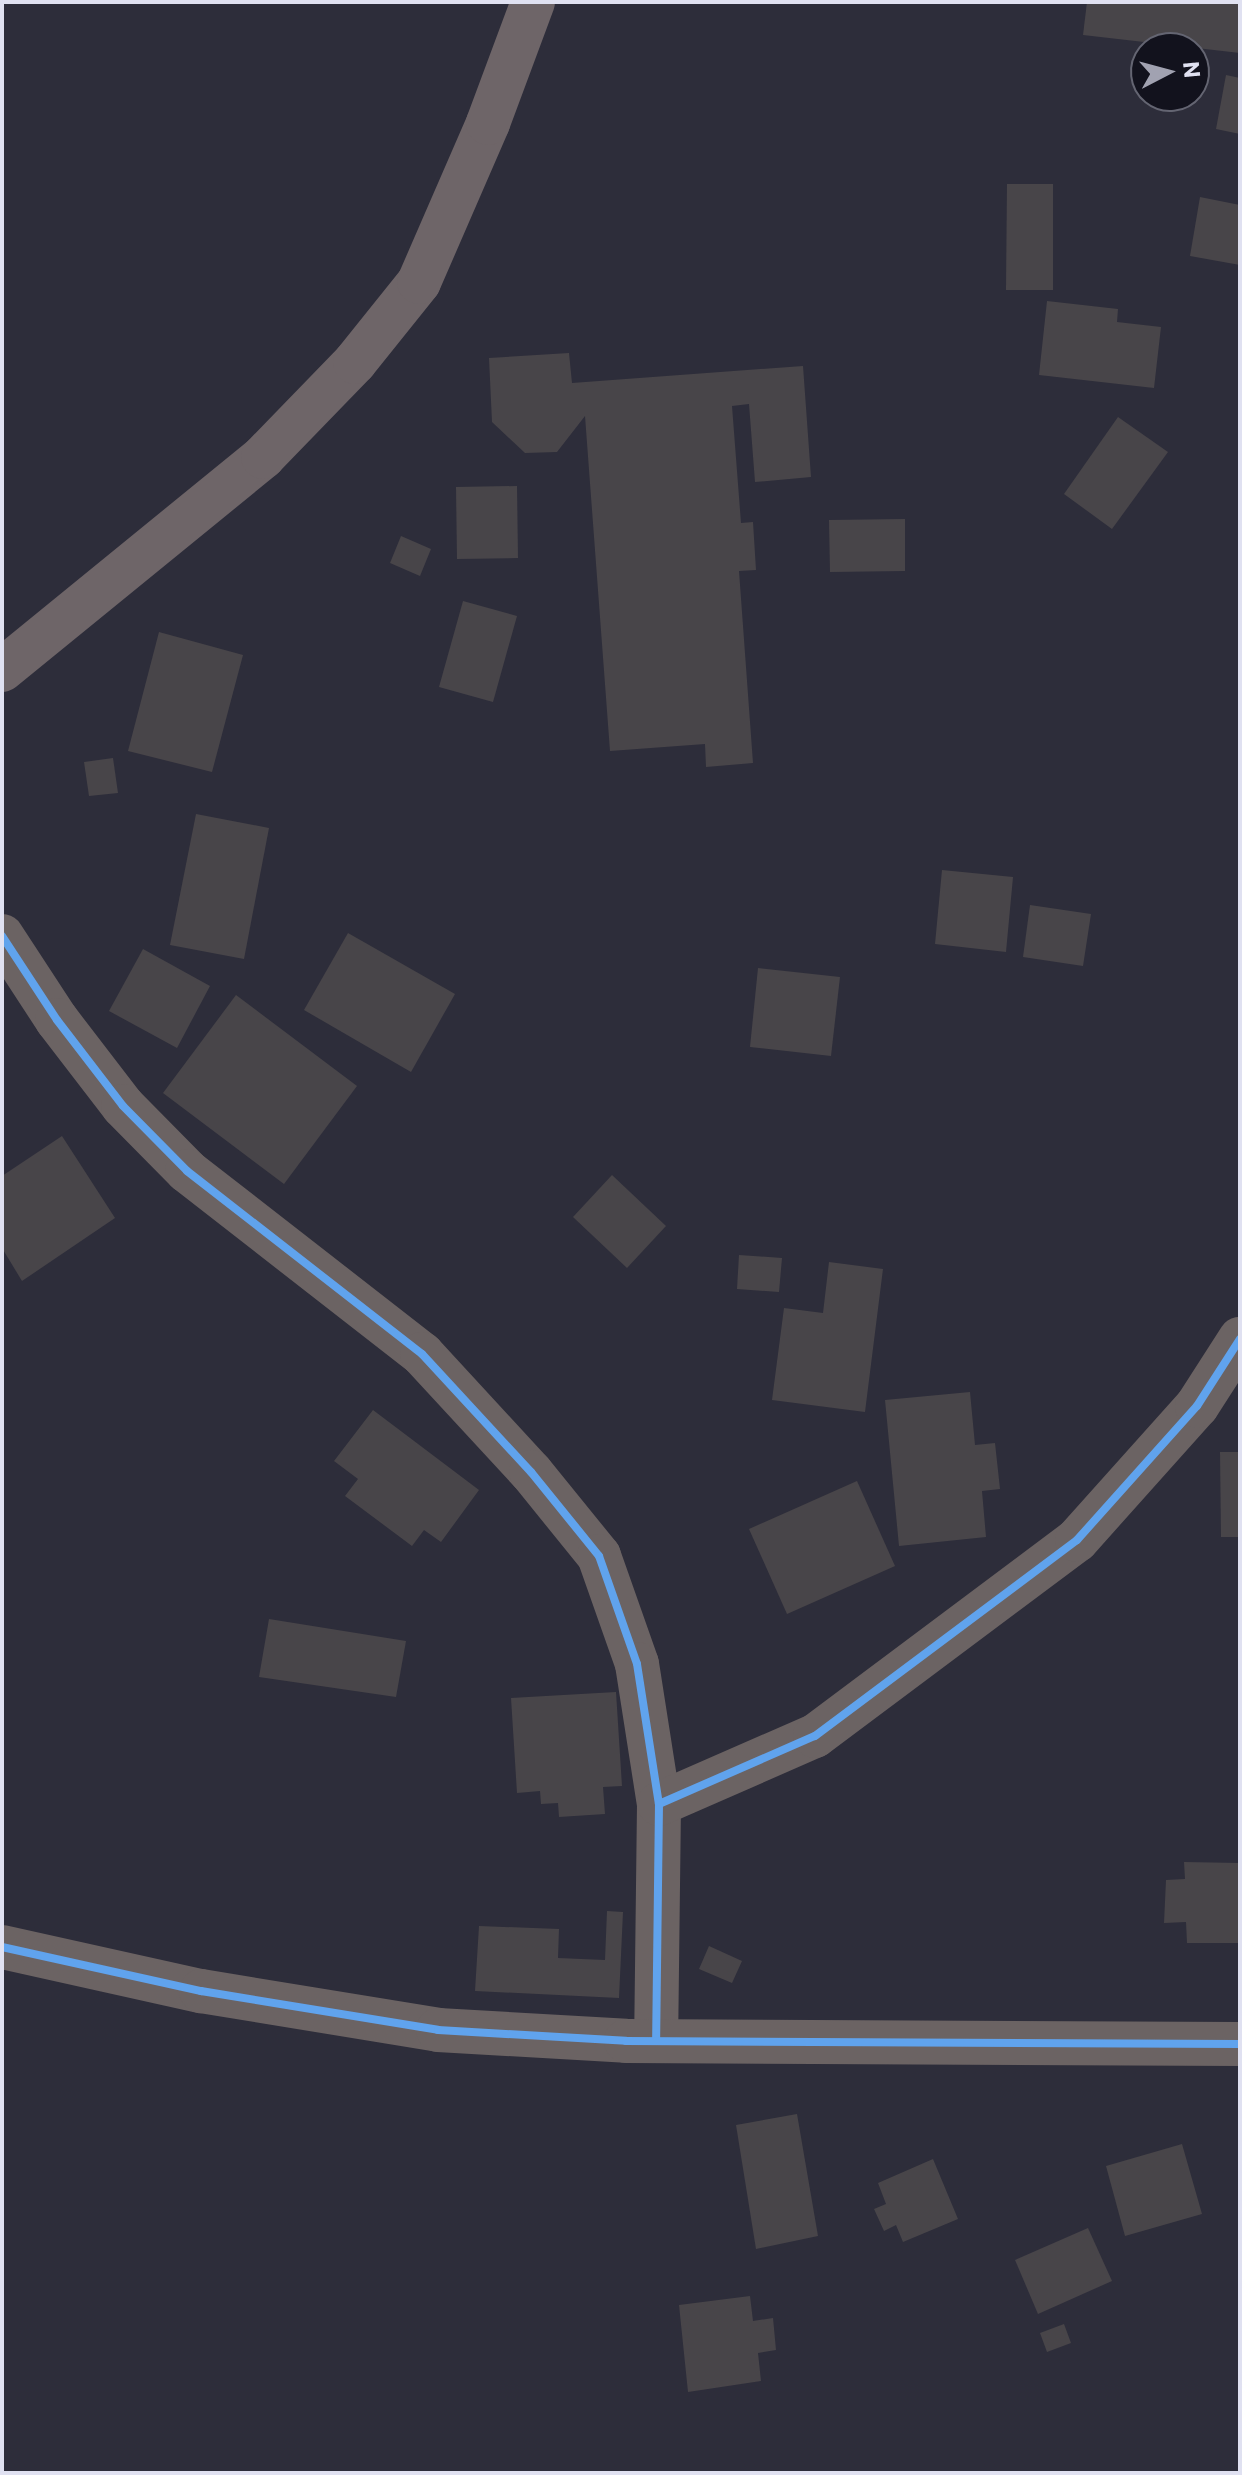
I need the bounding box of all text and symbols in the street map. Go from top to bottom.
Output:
north arrow [1130,32,1210,112]
text: N [1178,60,1207,79]

